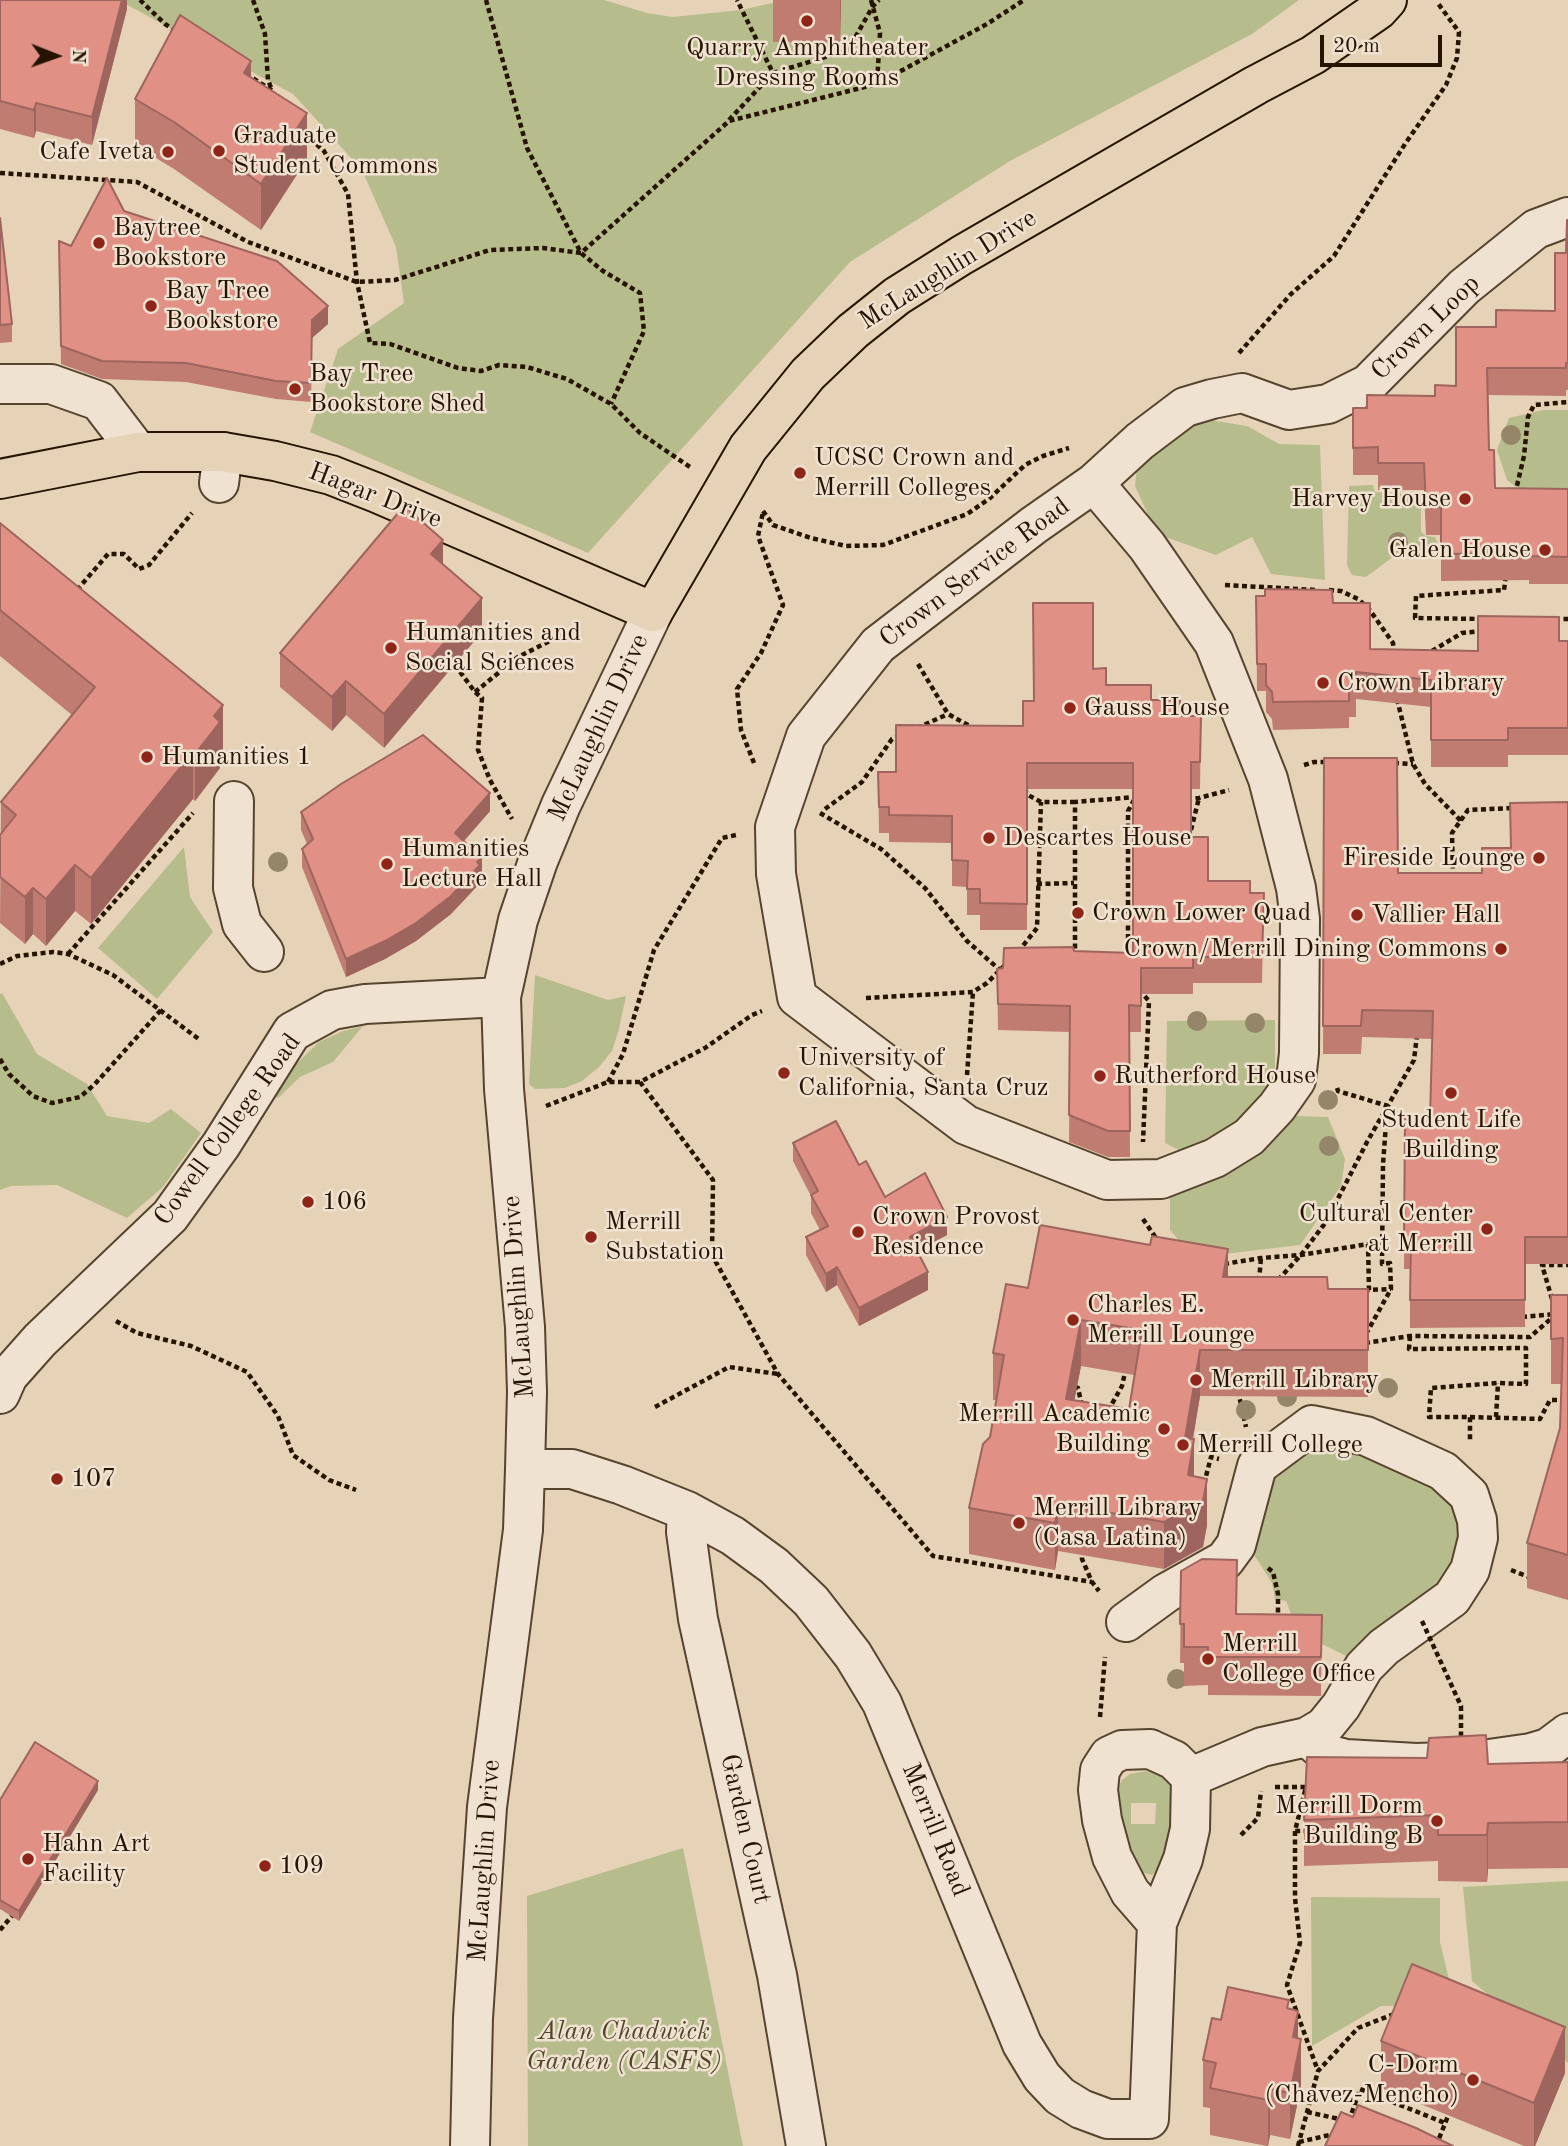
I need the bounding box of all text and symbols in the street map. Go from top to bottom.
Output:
marker: Quarry Amphitheater Dressing Rooms [799,13,815,29]
north arrow [21,21,91,91]
scale bar [1323,21,1446,65]
place label: Quarry Amphitheater Dressing Rooms [686,32,928,94]
text: 20 m [1333,36,1380,57]
text: N [68,49,87,64]
place label: Graduate Student Commons [233,120,438,182]
place label: Cafe Iveta [39,136,154,168]
marker: Graduate Student Commons [211,143,227,159]
marker: Cafe Iveta [160,144,176,160]
street label: McLaughlin Drive [854,203,1042,337]
place label: Baytree Bookstore [113,212,226,274]
marker: Baytree Bookstore [91,235,107,251]
street label: Crown Loop [1365,269,1487,387]
place label: Bay Tree Bookstore [165,275,278,336]
marker: Bay Tree Bookstore [143,298,159,314]
place label: Bay Tree Bookstore Shed [309,358,485,420]
marker: Bay Tree Bookstore Shed [287,381,303,397]
place label: UCSC Crown and Merrill Colleges [814,442,1014,504]
street label: Hagar Drive [304,456,446,536]
marker: UCSC Crown and Merrill Colleges [792,465,808,481]
place label: Harvey House [1291,483,1451,515]
street label: Crown Service Road [874,491,1076,655]
marker: Harvey House [1457,491,1473,507]
place label: Galen House [1389,534,1531,566]
marker: Galen House [1537,542,1553,558]
place label: Humanities and Social Sciences [405,617,581,678]
street label: McLaughlin Drive [542,629,656,827]
marker: Humanities and Social Sciences [383,640,399,656]
place label: Crown Library [1337,667,1505,699]
marker: Crown Library [1315,675,1331,691]
place label: Gauss House [1084,692,1230,724]
marker: Gauss House [1062,700,1078,716]
place label: Humanities 1 [161,741,312,773]
marker: Humanities 1 [139,749,155,765]
place label: Descartes House [1003,822,1191,854]
marker: Descartes House [981,830,997,846]
place label: Humanities Lecture Hall [401,833,542,894]
place label: Fireside Lounge [1342,842,1525,874]
marker: Fireside Lounge [1531,850,1547,866]
marker: Humanities Lecture Hall [379,856,395,872]
place label: Crown Lower Quad [1092,897,1311,929]
place label: Vallier Hall [1371,899,1500,931]
marker: Crown Lower Quad [1070,905,1086,921]
marker: Vallier Hall [1349,907,1365,923]
place label: Crown/Merrill Dining Commons [1124,933,1487,965]
marker: Crown/Merrill Dining Commons [1493,941,1509,957]
street label: Cowell College Road [148,1028,308,1232]
place label: University of California, Santa Cruz [798,1042,1049,1104]
place label: Rutherford House [1114,1060,1316,1092]
marker: University of California, Santa Cruz [776,1065,792,1081]
marker: Rutherford House [1092,1068,1108,1084]
marker: Student Life Building [1443,1085,1459,1101]
place label: Student Life Building [1381,1104,1521,1166]
place label: 106 [322,1186,367,1218]
marker: 106 [300,1194,316,1210]
street label: McLaughlin Drive [496,1195,542,1399]
place label: Cultural Center at Merrill [1299,1198,1473,1260]
place label: Crown Provost Residence [872,1201,1040,1262]
place label: Merrill Substation [605,1206,725,1268]
marker: Cultural Center at Merrill [1479,1221,1495,1237]
marker: Crown Provost Residence [850,1224,866,1240]
marker: Merrill Substation [583,1229,599,1245]
place label: Charles E. Merrill Lounge [1087,1289,1255,1350]
marker: Charles E. Merrill Lounge [1065,1312,1081,1328]
place label: Merrill Library [1210,1364,1379,1396]
marker: Merrill Library [1188,1372,1204,1388]
place label: Merrill Academic Building [958,1398,1150,1460]
marker: Merrill Academic Building [1156,1421,1172,1437]
place label: Merrill College [1197,1429,1363,1461]
marker: Merrill College [1175,1437,1191,1453]
place label: 107 [71,1463,116,1495]
marker: 107 [49,1471,65,1487]
place label: Merrill Library (Casa Latina) [1033,1492,1202,1554]
marker: Merrill Library (Casa Latina) [1011,1515,1027,1531]
place label: Merrill College Office [1222,1628,1375,1690]
marker: Merrill College Office [1200,1651,1216,1667]
street label: Garden Court [713,1751,777,1907]
street label: McLaughlin Drive [462,1759,508,1963]
street label: Merrill Road [894,1759,976,1901]
place label: Merrill Dorm Building B [1275,1790,1423,1852]
marker: Merrill Dorm Building B [1429,1813,1445,1829]
place label: Hahn Art Facility [42,1828,150,1890]
place label: 109 [279,1850,324,1882]
marker: Hahn Art Facility [20,1851,36,1867]
marker: 109 [257,1858,273,1874]
park label: Alan Chadwick Garden (CASFS) [526,2016,722,2078]
place label: C-Dorm (Chavez-Mencho) [1264,2049,1459,2110]
marker: C-Dorm (Chavez-Mencho) [1465,2072,1481,2088]

